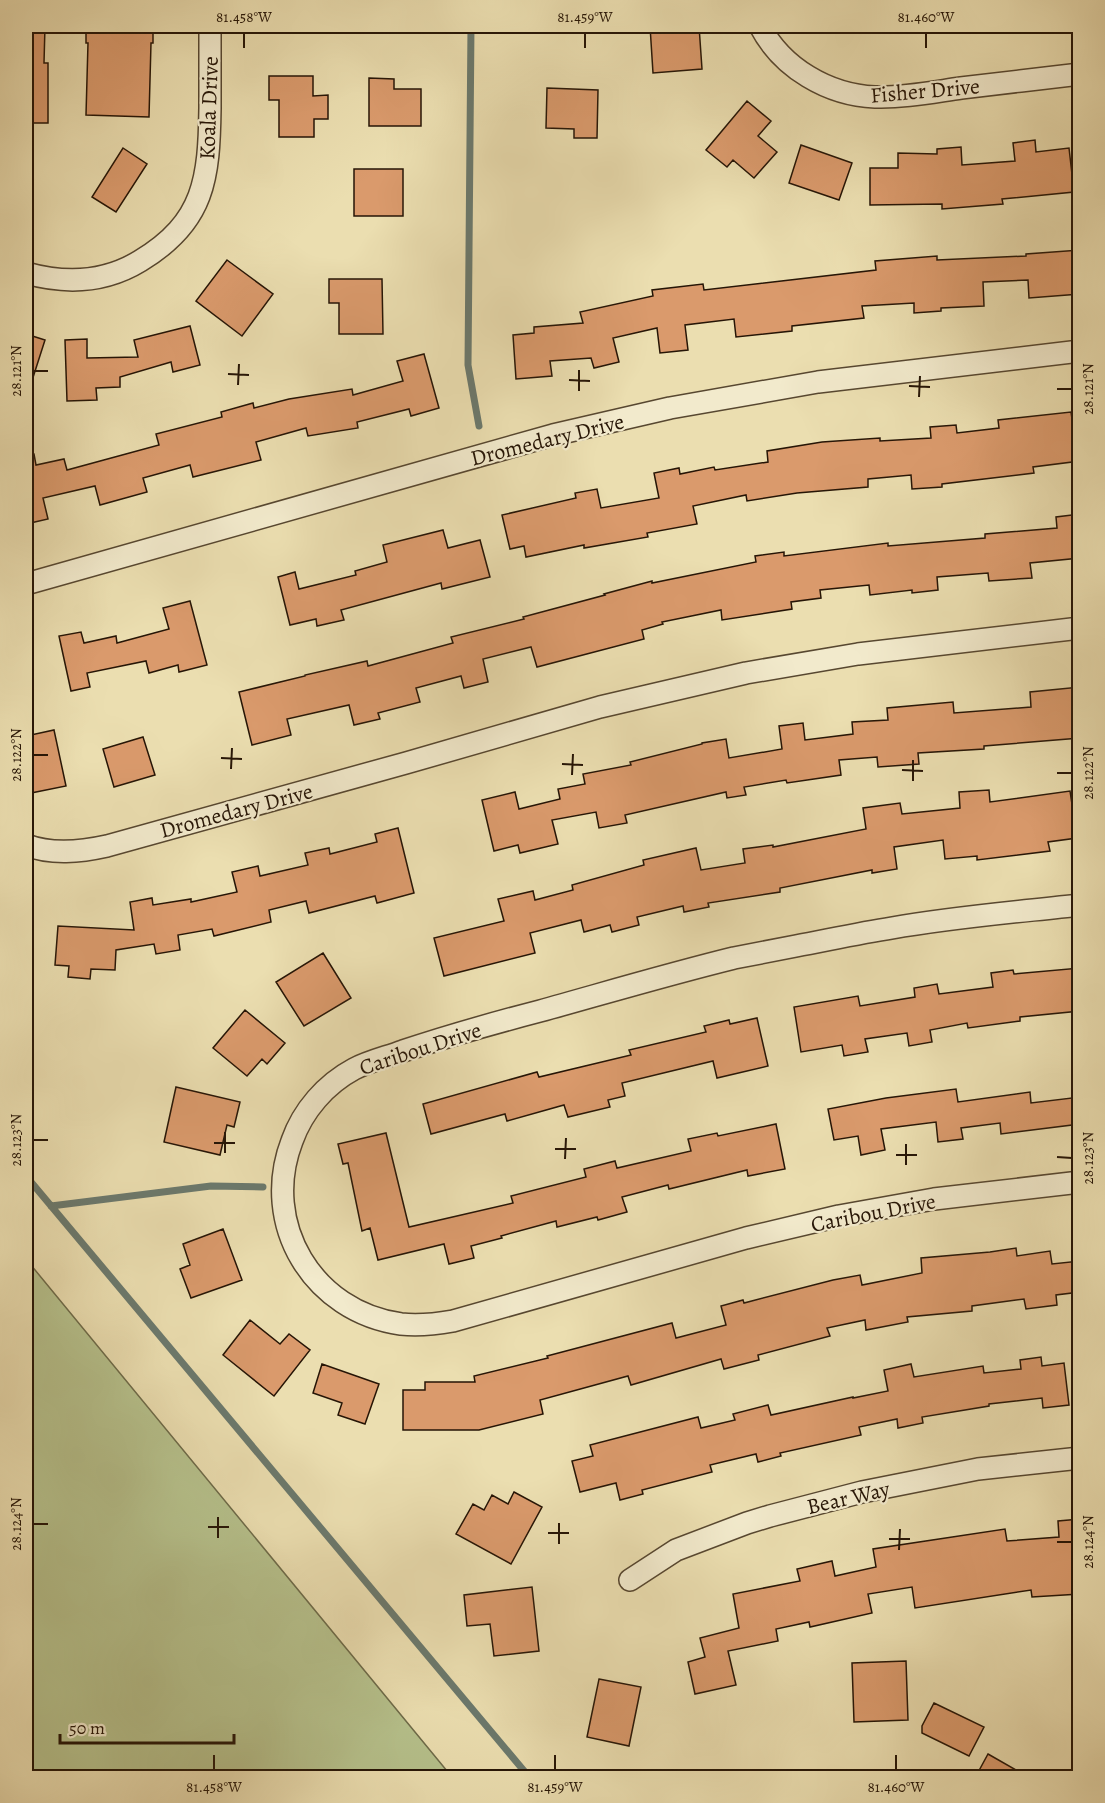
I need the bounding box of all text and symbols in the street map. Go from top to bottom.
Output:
text: 81.458°W [216,7,272,27]
text: 81.459°W [557,7,613,27]
text: 81.460°W [897,7,955,27]
street label: Koala Drive [192,56,226,160]
street label: Fisher Drive [869,71,981,111]
text: 28.121°N [6,345,26,397]
text: 28.121°N [1078,363,1098,415]
street label: Dromedary Drive [467,406,627,474]
text: 28.122°N [6,728,26,782]
text: 28.122°N [1078,746,1098,800]
street label: Dromedary Drive [156,776,316,846]
street label: Caribou Drive [356,1015,485,1083]
text: 28.123°N [6,1113,26,1166]
text: 28.123°N [1078,1131,1098,1184]
street label: Caribou Drive [808,1186,938,1240]
street label: Bear Way [804,1474,893,1522]
text: 28.124°N [6,1497,26,1551]
text: 28.124°N [1078,1515,1098,1569]
scale bar [60,1707,234,1745]
text: 50 m [69,1716,105,1740]
text: 81.458°W [186,1777,242,1797]
text: 81.459°W [527,1777,583,1797]
text: 81.460°W [867,1777,925,1797]

